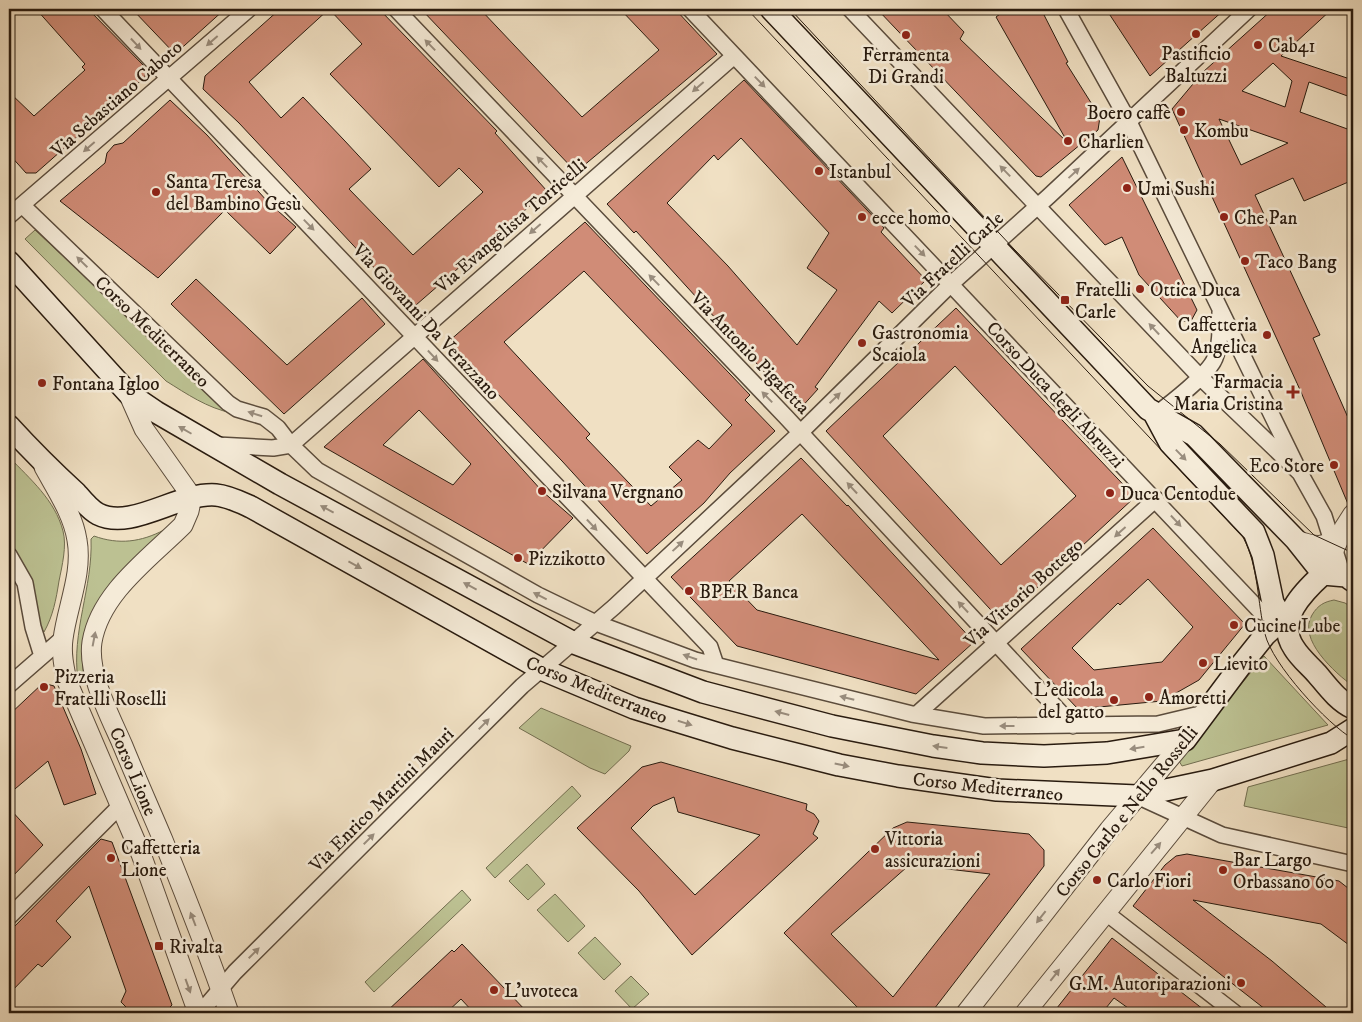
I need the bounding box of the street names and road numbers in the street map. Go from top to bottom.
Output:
street label: Via Sebastiano Caboto [46,36,187,163]
street label: Via Evangelista Torricelli [430,154,592,299]
street label: Via Fratelli Carle [897,207,1009,314]
street label: Via Giovanni Da Verazzano [347,238,504,405]
street label: Corso Mediterraneo [90,271,214,393]
street label: Via Antonio Pigafetta [685,286,814,419]
street label: Corso Duca degli Abruzzi [981,317,1129,473]
street label: Via Vittorio Bottego [959,534,1088,653]
street label: Corso Mediterraneo [522,651,671,729]
street label: Corso Carlo e Nello Rosselli [1051,722,1203,902]
street label: Via Enrico Martini Mauri [304,723,459,878]
street label: Corso Lione [104,724,162,820]
street label: Corso Mediterraneo [912,768,1064,807]

